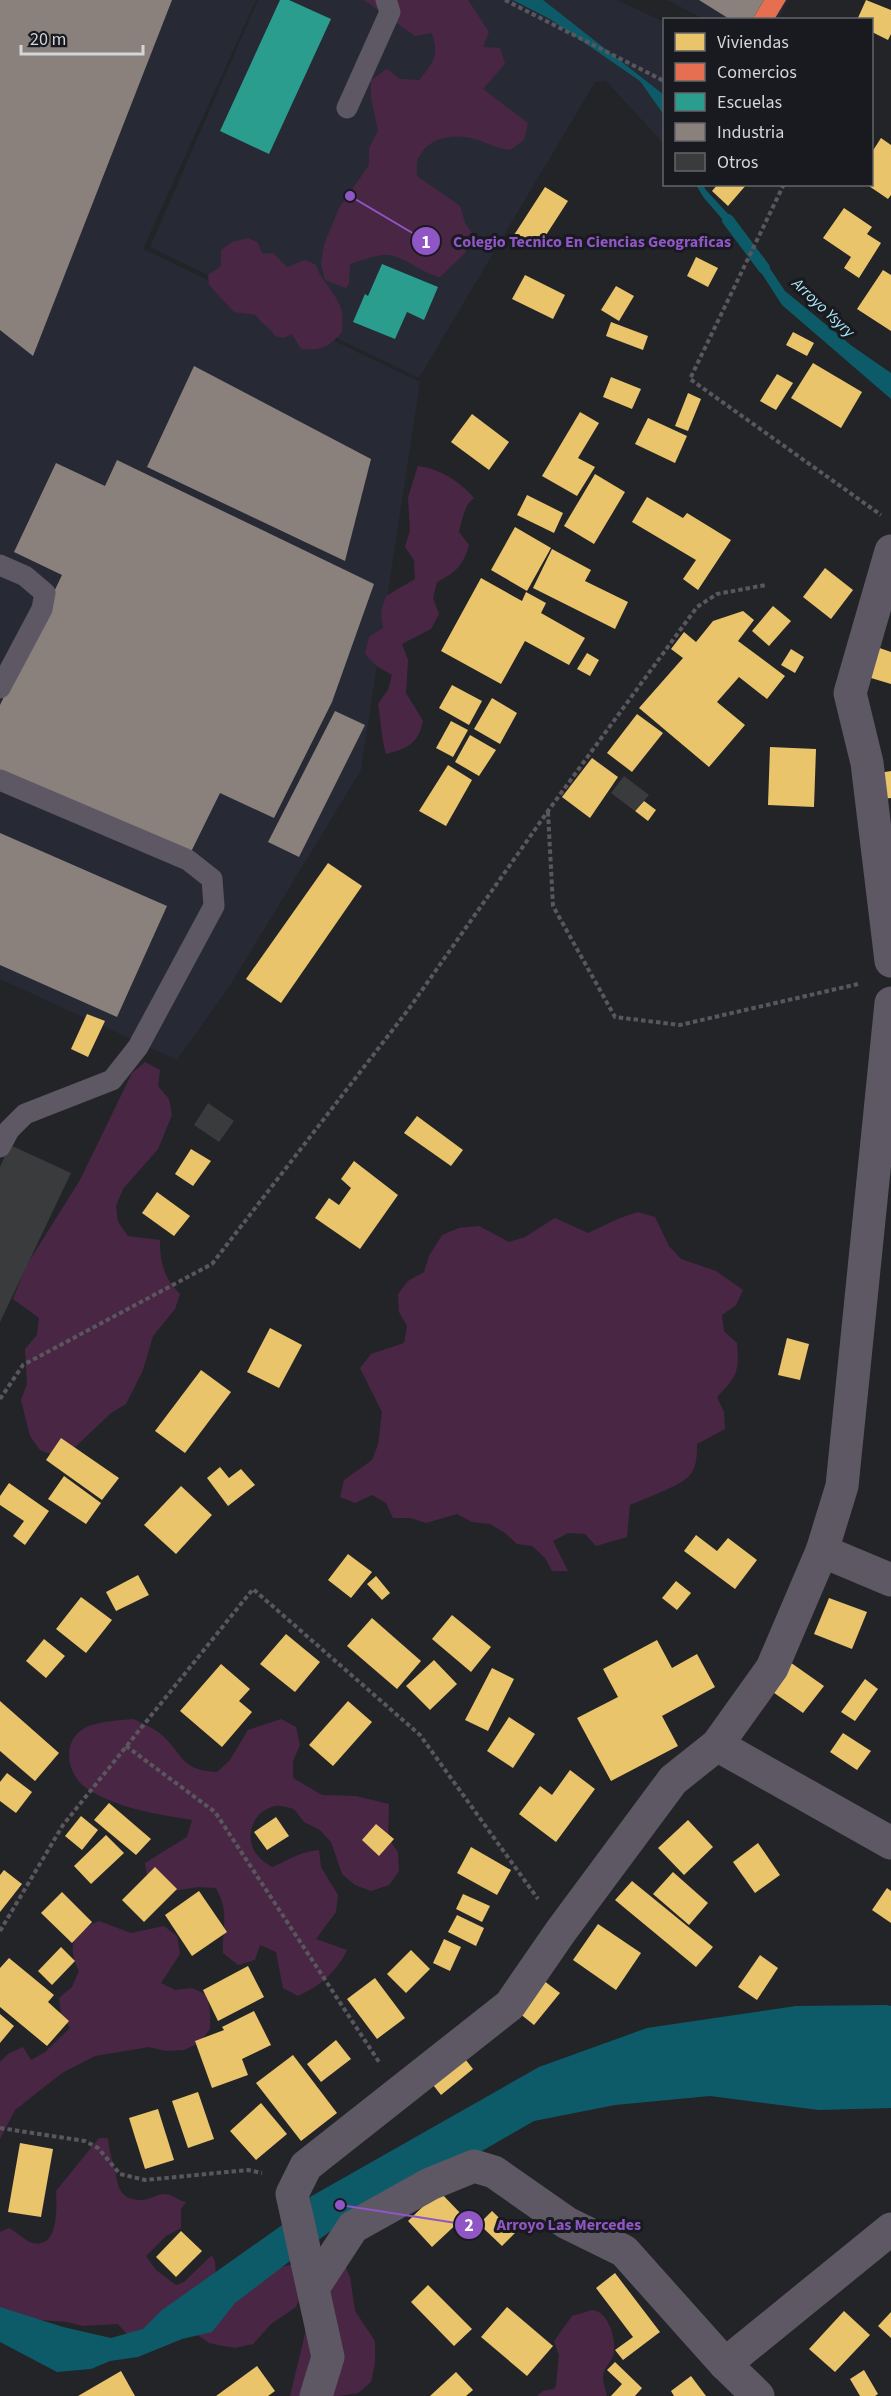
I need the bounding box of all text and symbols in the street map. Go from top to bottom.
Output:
scale bar [21,18,142,56]
legend [663,18,873,186]
text: 20 m [30,27,66,52]
text: Viviendas [717,30,789,55]
text: Comercios [717,60,797,85]
text: Escuelas [717,90,782,115]
text: Industria [717,120,784,145]
text: Otros [717,150,758,175]
callout: Colegio Tecnico En Ciencias Geograficas [411,224,743,258]
text: 1 [421,230,431,255]
text: Colegio Tecnico En Ciencias Geograficas [453,231,731,253]
water label: Arroyo Ysyry [786,272,860,343]
callout: Arroyo Las Mercedes [454,2208,653,2242]
text: 2 [464,2213,474,2238]
text: Arroyo Las Mercedes [496,2214,641,2236]

